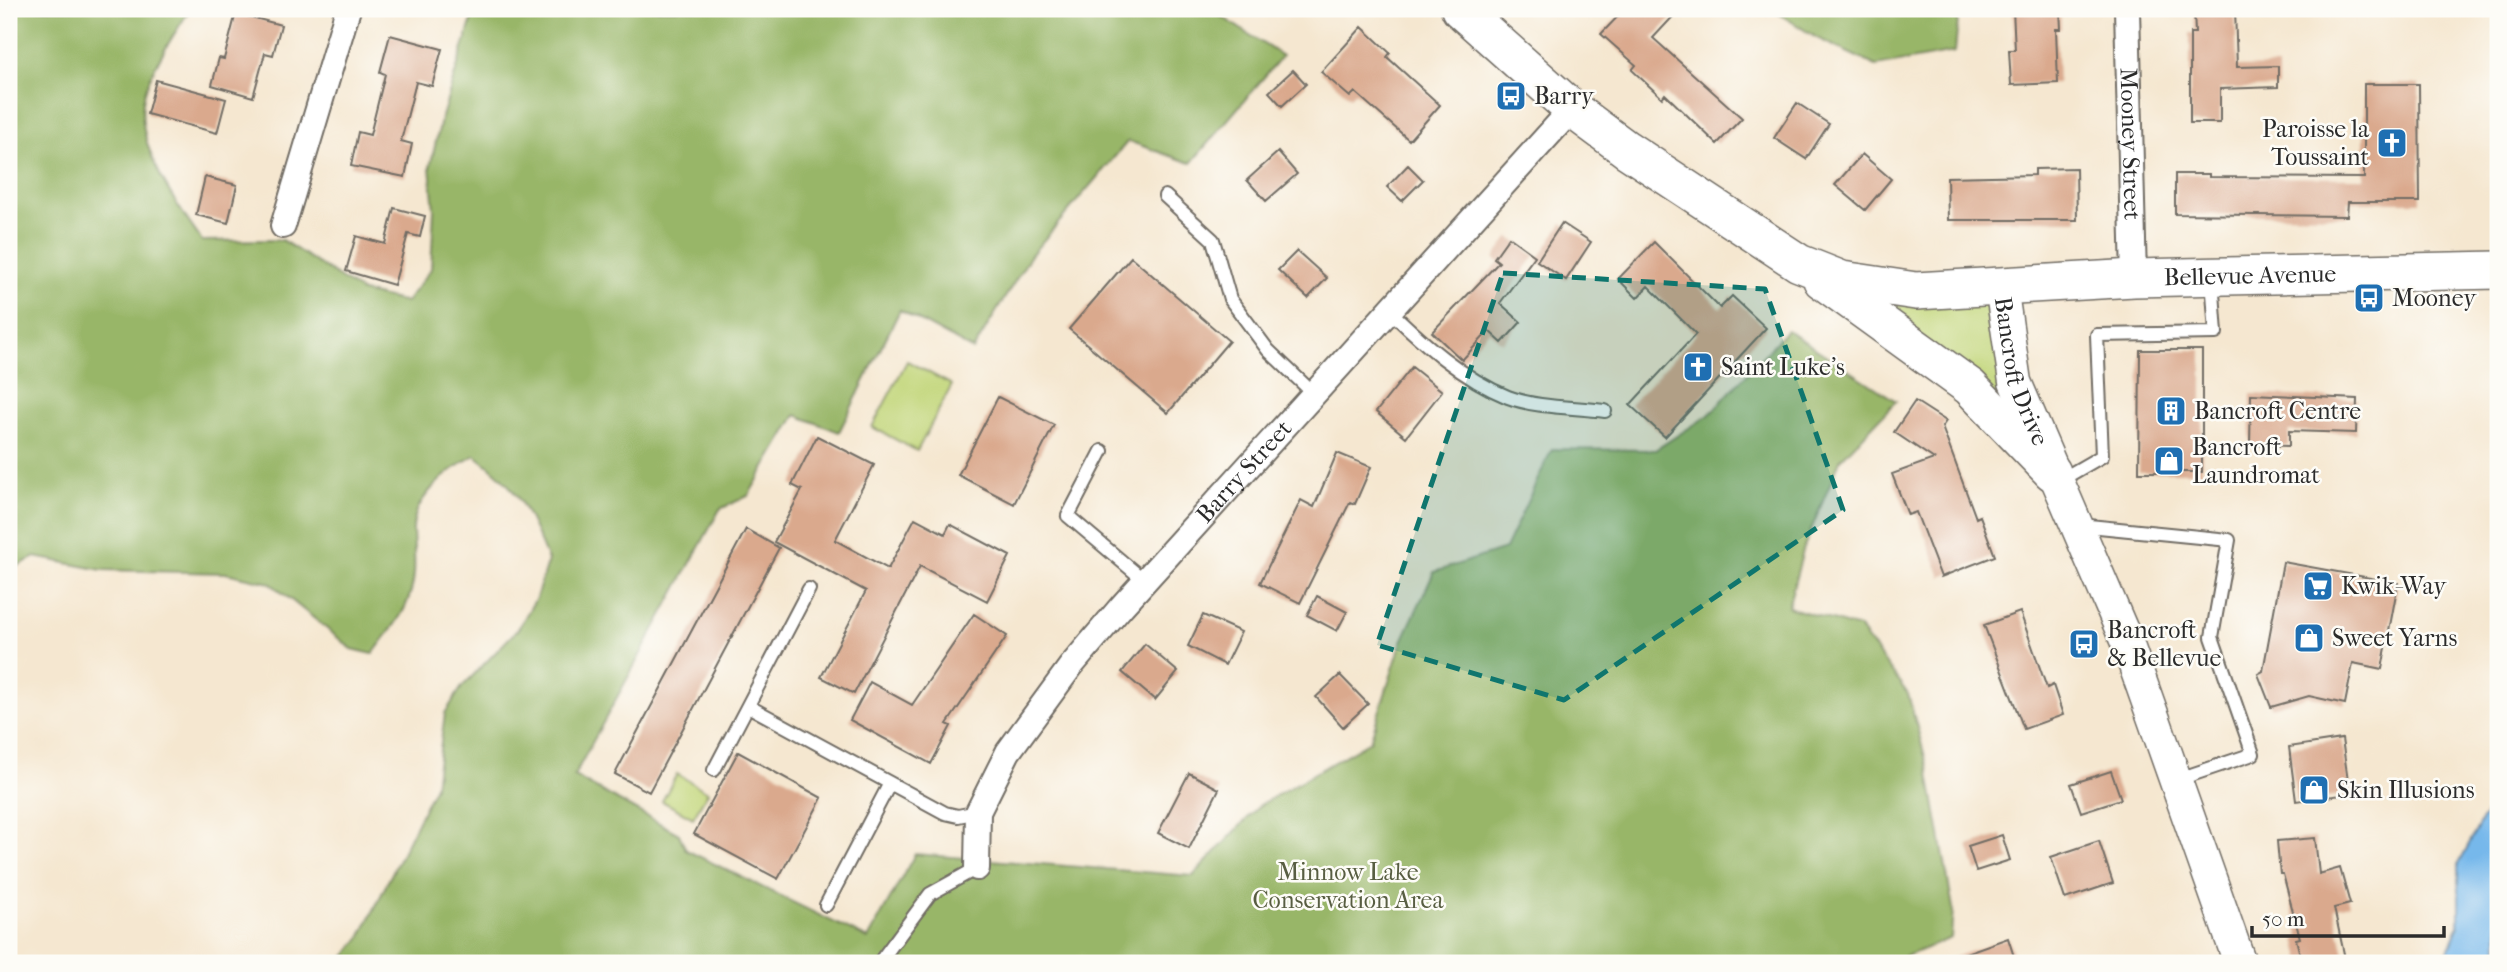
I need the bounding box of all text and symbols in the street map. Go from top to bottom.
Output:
street label: Mooney Street [2115,67,2147,221]
bus stop icon: Barry [1494,79,1528,113]
place label: Barry [1534,82,1595,110]
place label: Paroisse la Toussaint [2262,115,2370,171]
church icon: Paroisse la Toussaint [2375,126,2409,160]
street label: Bellevue Avenue [2164,260,2337,291]
bus stop icon: Mooney [2352,281,2386,315]
place label: Mooney [2392,284,2477,312]
street label: Bancroft Drive [1989,295,2055,450]
church icon: Saint Luke's [1681,350,1715,384]
place label: Saint Luke's [1721,353,1845,381]
building icon: Bancroft Centre [2154,394,2188,428]
place label: Bancroft Centre [2194,397,2361,425]
street label: Barry Street [1190,414,1298,528]
place label: Bancroft Laundromat [2192,433,2320,489]
shop icon: Bancroft Laundromat [2152,444,2186,478]
supermarket icon: Kwik-Way [2301,569,2335,603]
place label: Kwik-Way [2341,572,2447,600]
place label: Bancroft & Bellevue [2107,616,2221,672]
shop icon: Sweet Yarns [2292,621,2326,655]
place label: Sweet Yarns [2332,624,2457,652]
bus stop icon: Bancroft & Bellevue [2067,627,2101,661]
shop icon: Skin Illusions [2297,773,2331,807]
place label: Skin Illusions [2337,776,2475,804]
park label: Minnow Lake Conservation Area [1252,858,1444,914]
scale bar [2252,895,2444,939]
text: 50 m [2262,907,2305,931]

